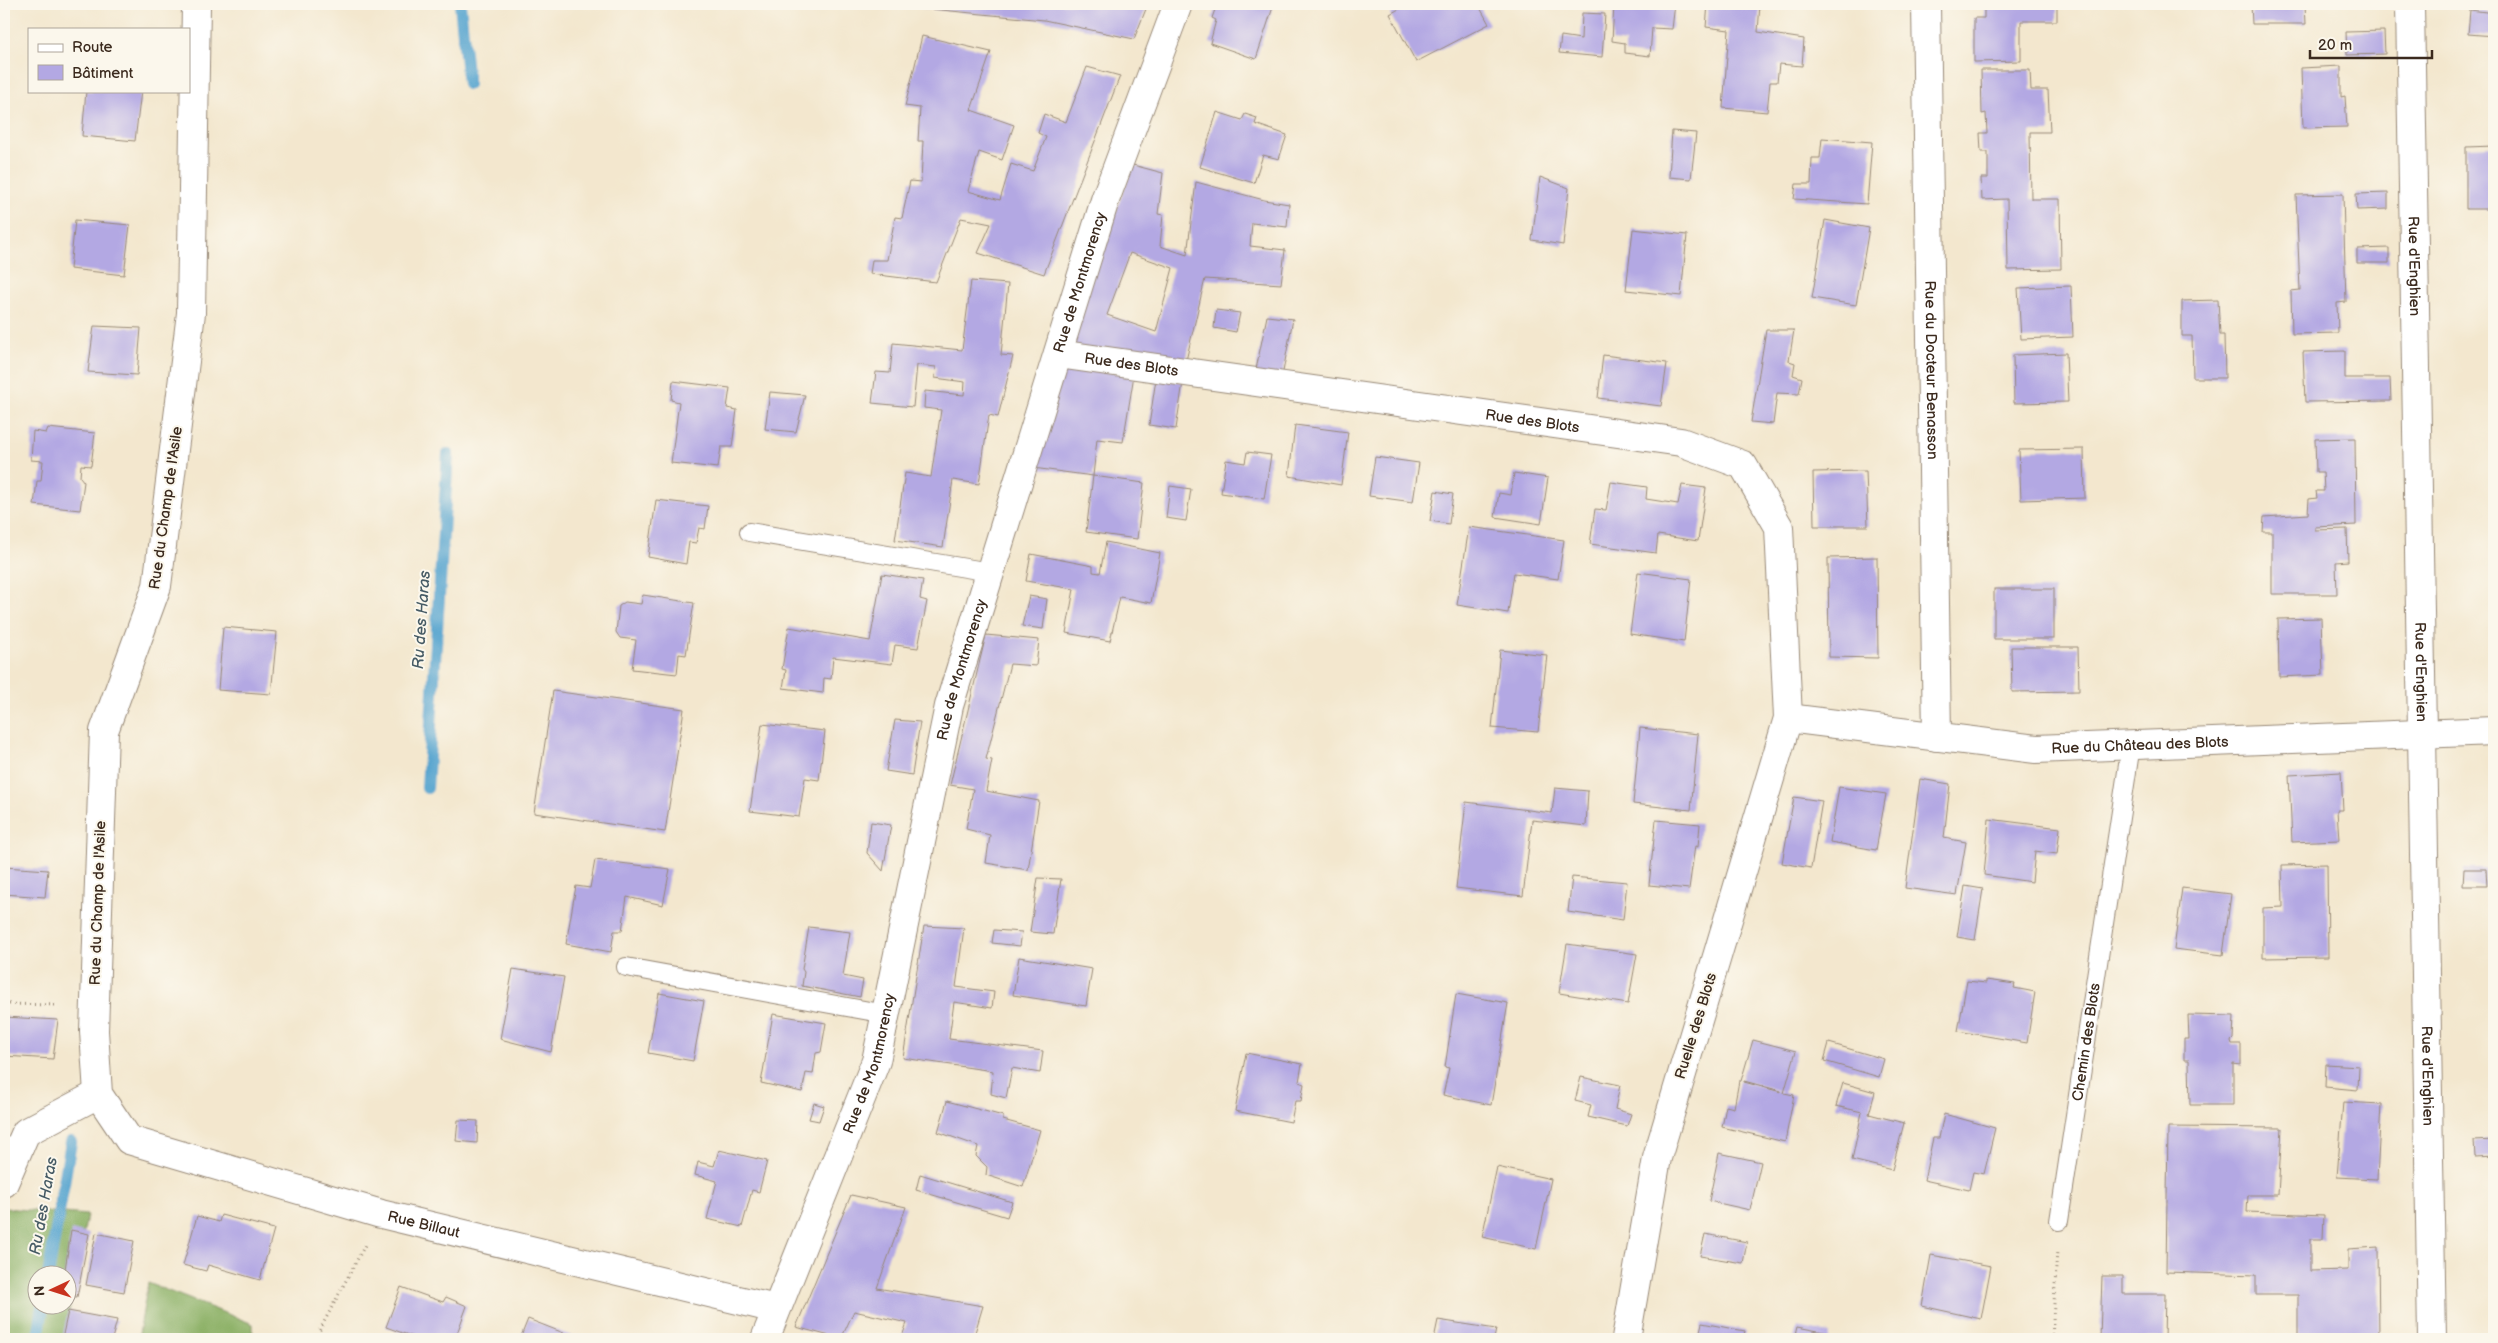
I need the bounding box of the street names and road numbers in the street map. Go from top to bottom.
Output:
street label: Rue de Montmorency [1049,210,1110,355]
street label: Rue d'Enghien [2404,216,2425,316]
street label: Rue du Docteur Benasson [1921,280,1942,460]
street label: Rue des Blots [1083,348,1180,380]
street label: Rue des Blots [1484,405,1581,437]
street label: Rue du Champ de l'Asile [145,425,187,591]
street label: Rue de Montmorency [933,597,991,742]
street label: Rue d'Enghien [2411,622,2431,722]
street label: Rue du Château des Blots [2051,732,2229,758]
street label: Rue du Champ de l'Asile [86,820,110,986]
street label: Ruelle des Blots [1671,970,1721,1081]
street label: Chemin des Blots [2068,981,2104,1102]
street label: Rue de Montmorency [838,991,899,1136]
street label: Rue d'Enghien [2417,1026,2438,1126]
street label: Rue Billaut [386,1206,462,1242]

